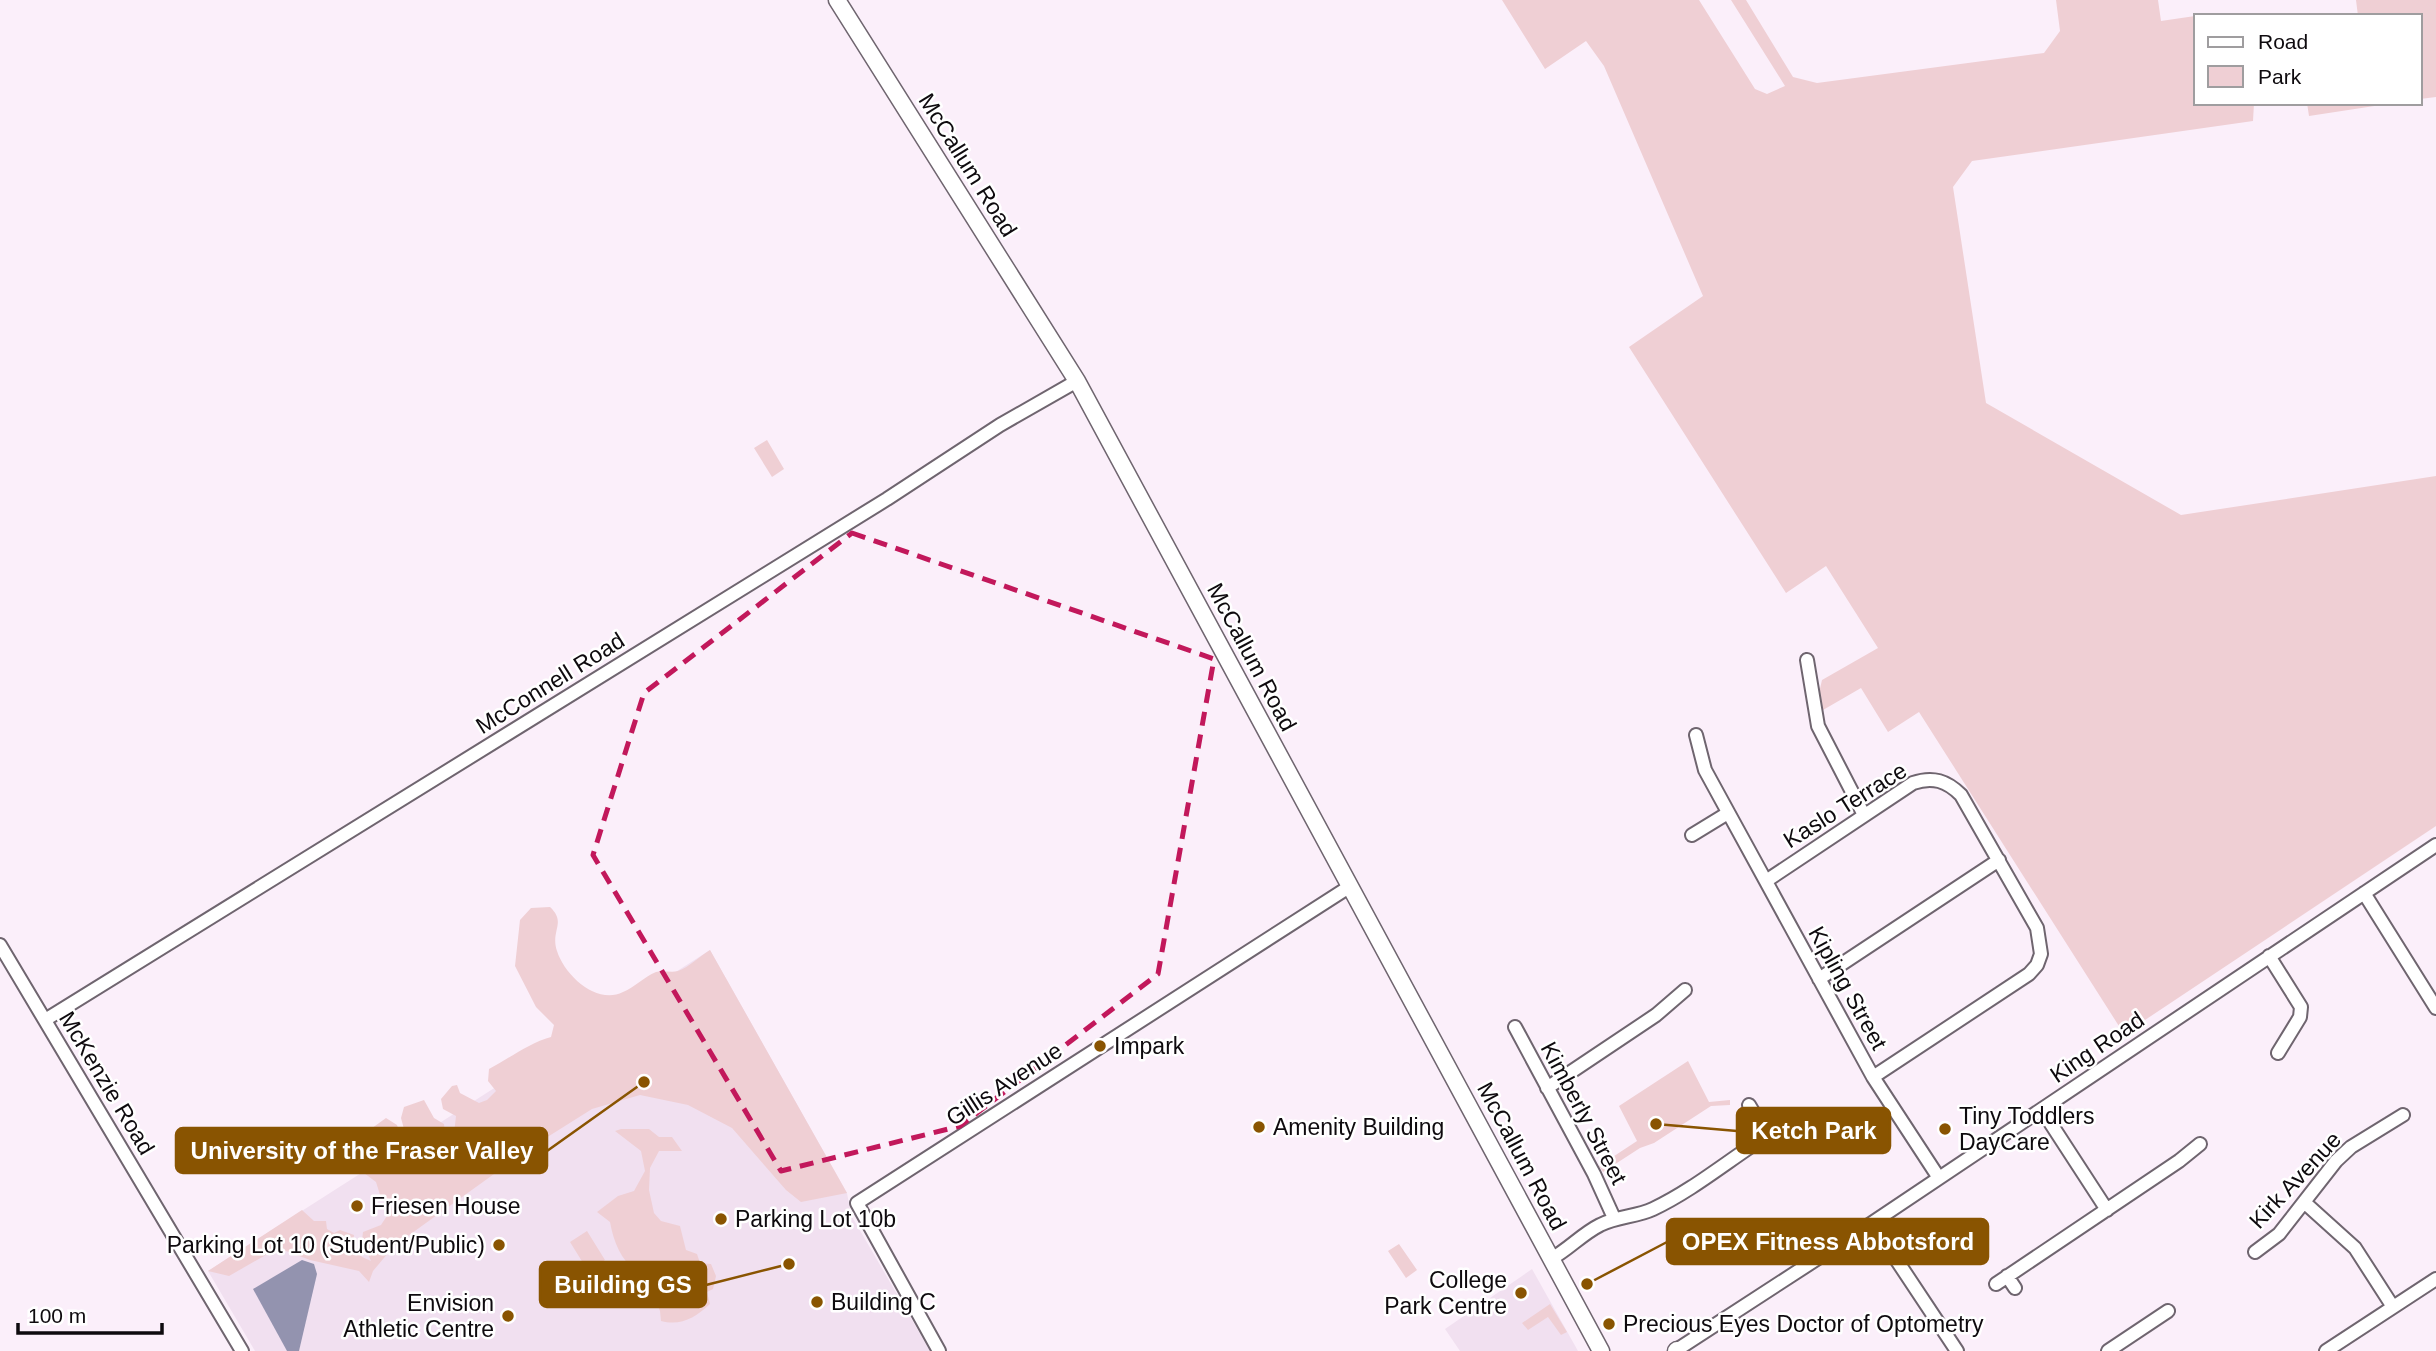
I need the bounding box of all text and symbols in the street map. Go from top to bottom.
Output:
legend [2194,14,2422,105]
text: Road [2258,30,2308,53]
text: Park [2258,65,2302,88]
street label: McCallum Road [914,89,1022,241]
street label: McCallum Road [1202,579,1302,735]
street label: McConnell Road [471,627,629,739]
street label: Kaslo Terrace [1779,757,1911,853]
street label: Kipling Street [1803,922,1893,1055]
street label: King Road [2045,1006,2149,1088]
street label: McKenzie Road [54,1007,160,1159]
place label: Impark [1114,1033,1185,1059]
street label: Gillis Avenue [941,1037,1067,1131]
street label: Kimberly Street [1536,1037,1633,1189]
marker: Impark [1092,1038,1108,1054]
street label: McCallum Road [1472,1078,1572,1234]
place label: Tiny Toddlers DayCare [1959,1103,2095,1155]
callout: Ketch Park [1737,1108,1890,1153]
place label: Amenity Building [1273,1114,1444,1140]
text: Ketch Park [1751,1117,1877,1144]
marker: Amenity Building [1251,1119,1267,1135]
marker: Tiny Toddlers DayCare [1937,1121,1953,1137]
street label: Kirk Avenue [2244,1126,2346,1234]
callout: University of the Fraser Valley [176,1128,547,1173]
text: University of the Fraser Valley [191,1137,534,1164]
place label: Friesen House [371,1193,521,1219]
marker: Friesen House [349,1198,365,1214]
place label: Parking Lot 10b [735,1206,896,1232]
marker: Parking Lot 10b [713,1211,729,1227]
callout: OPEX Fitness Abbotsford [1667,1219,1988,1264]
text: OPEX Fitness Abbotsford [1682,1228,1974,1255]
place label: Parking Lot 10 (Student/Public) [167,1232,485,1258]
marker: Parking Lot 10 (Student/Public) [491,1237,507,1253]
callout: Building GS [540,1262,706,1307]
place label: College Park Centre [1384,1267,1507,1319]
text: Building GS [554,1271,692,1298]
marker: College Park Centre [1513,1285,1529,1301]
place label: Building C [831,1289,936,1315]
place label: Envision Athletic Centre [343,1290,494,1342]
scale bar [18,1292,161,1336]
marker: Building C [809,1294,825,1310]
text: 100 m [28,1304,86,1327]
marker: Envision Athletic Centre [500,1308,516,1324]
place label: Precious Eyes Doctor of Optometry [1623,1311,1984,1337]
marker: Precious Eyes Doctor of Optometry [1601,1316,1617,1332]

